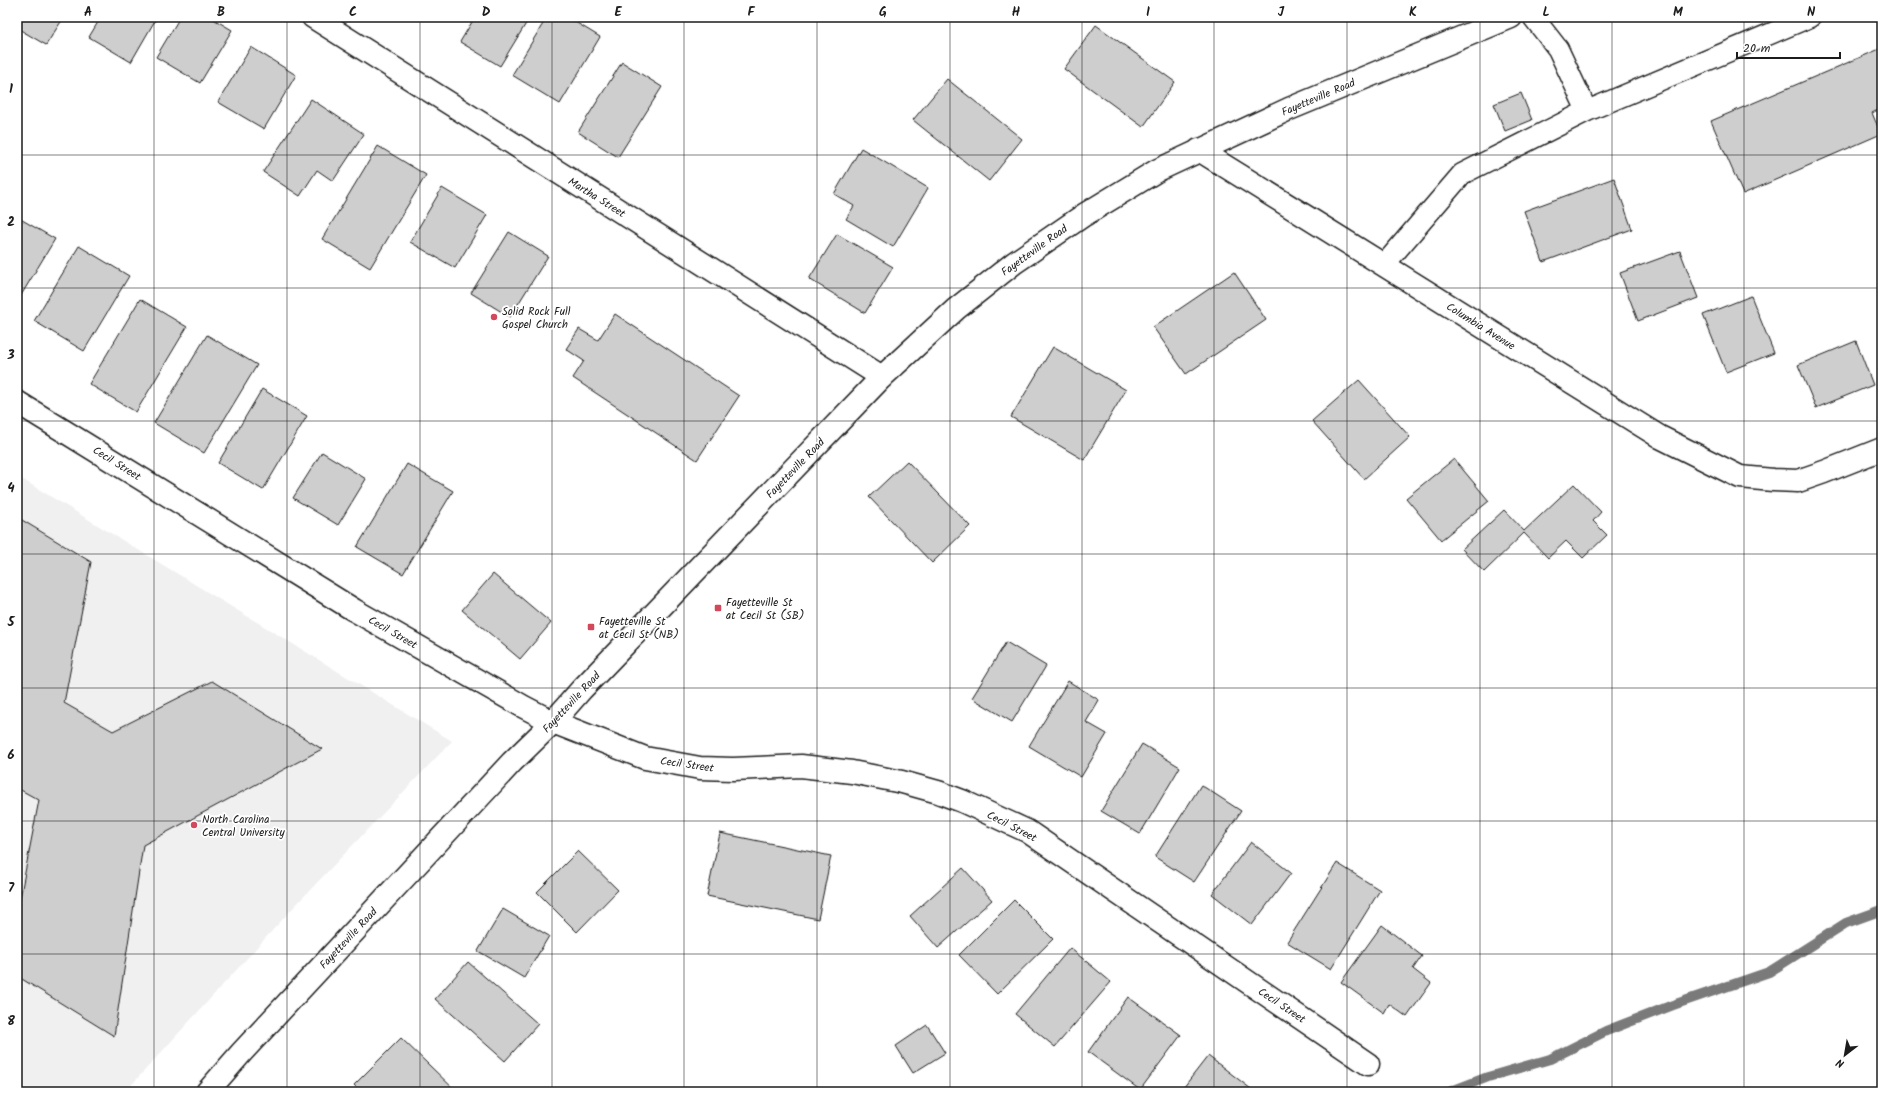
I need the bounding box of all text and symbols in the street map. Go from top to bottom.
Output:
text: A [84,2,92,23]
text: B [217,2,225,23]
text: C [349,2,357,23]
text: D [482,2,491,23]
text: E [614,2,622,23]
text: F [747,2,755,23]
text: G [879,2,887,23]
text: H [1012,2,1021,23]
text: I [1146,2,1150,23]
text: J [1278,2,1285,23]
text: K [1409,2,1417,23]
text: L [1542,2,1550,23]
text: M [1673,2,1683,23]
text: N [1807,2,1816,23]
scale bar [1737,34,1840,60]
text: 20 m [1743,39,1771,58]
street label: Fayetteville Road [1279,74,1359,122]
text: 1 [9,79,13,100]
street label: Martha Street [564,173,629,223]
text: 2 [7,212,15,233]
street label: Fayetteville Road [998,220,1072,281]
street label: Columbia Avenue [1442,298,1519,355]
place label: Solid Rock Full Gospel Church [502,303,571,334]
marker: Solid Rock Full Gospel Church [489,312,499,322]
text: 3 [6,345,15,366]
street label: Fayetteville Road [762,434,830,503]
street label: Cecil Street [89,442,145,486]
text: 4 [7,478,15,499]
place label: Fayetteville St at Cecil St (SB) [726,594,804,625]
marker: Fayetteville St at Cecil St (SB) [713,603,723,613]
text: 5 [7,612,16,633]
street label: Cecil Street [365,612,421,655]
place label: Fayetteville St at Cecil St (NB) [599,613,679,644]
marker: Fayetteville St at Cecil St (NB) [586,622,596,632]
street label: Fayetteville Road [538,667,605,738]
text: 6 [7,745,15,766]
street label: Cecil Street [659,752,716,778]
street label: Cecil Street [983,807,1040,848]
place label: North Carolina Central University [202,811,285,842]
marker: North Carolina Central University [189,820,199,830]
text: 7 [8,878,15,899]
street label: Fayetteville Road [315,903,382,974]
street label: Cecil Street [1254,983,1309,1029]
text: 8 [7,1011,15,1032]
north arrow [1825,1035,1865,1075]
text: N [1833,1053,1848,1072]

